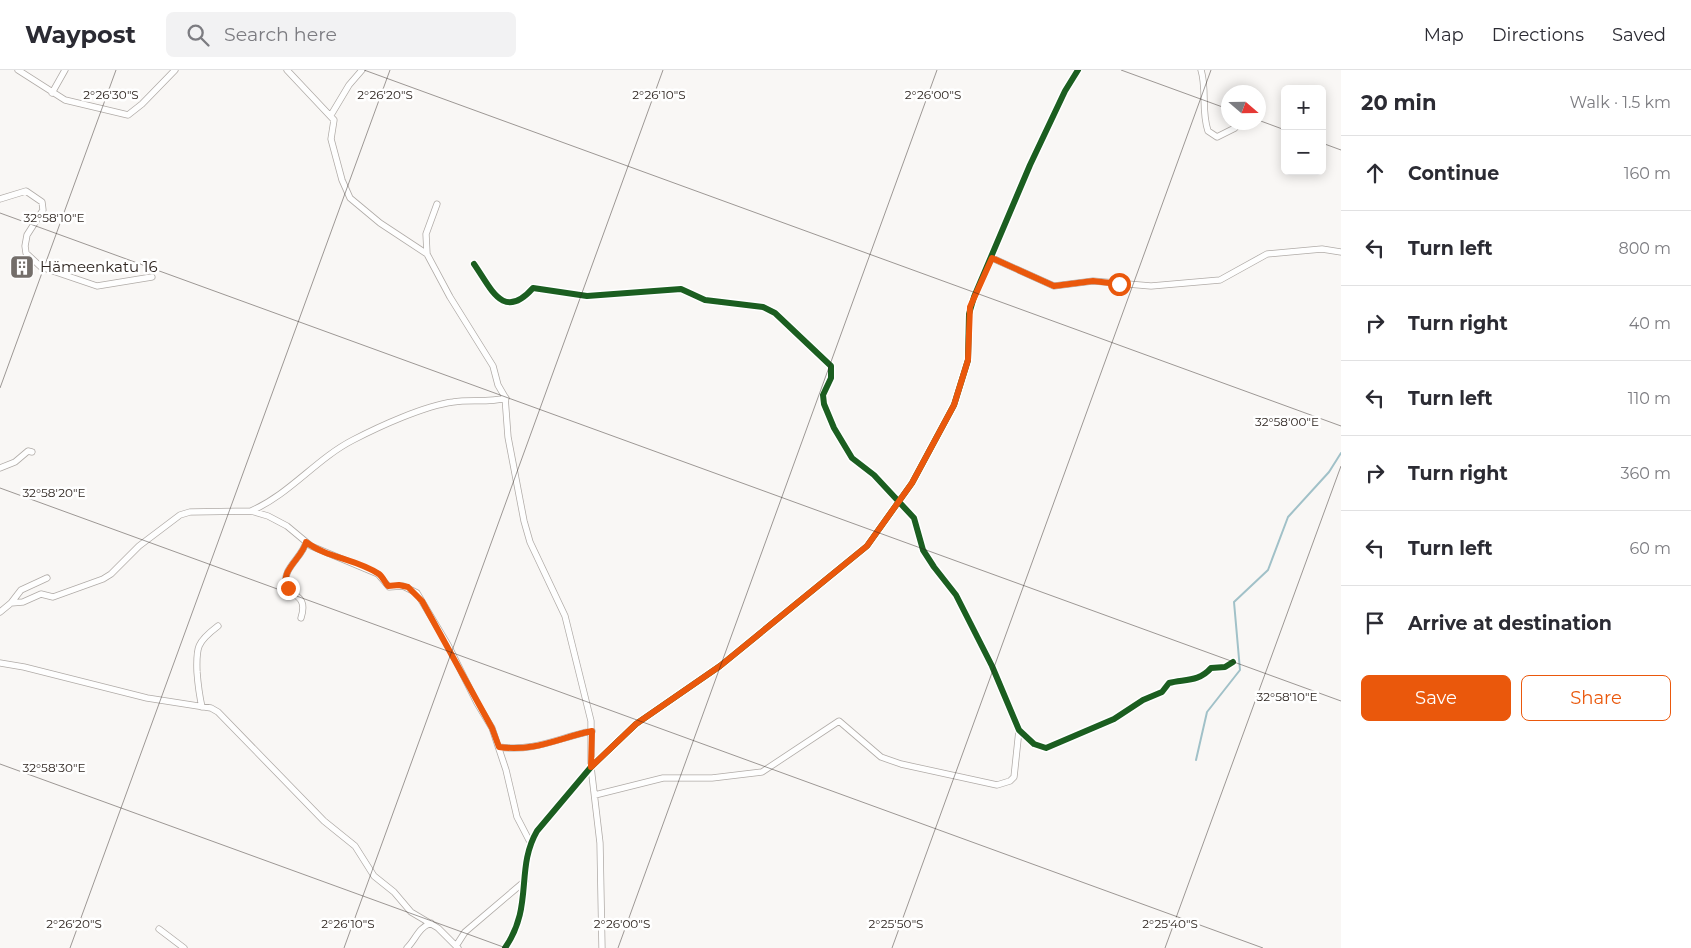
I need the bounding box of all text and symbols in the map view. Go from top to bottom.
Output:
search box [166,12,516,57]
text: Waypost [25,20,136,49]
icon: search [184,21,212,49]
text: Search here [224,23,337,46]
text: Map [1424,24,1464,46]
text: Directions [1492,24,1584,46]
text: Saved [1612,24,1666,46]
north arrow [1221,85,1266,130]
map controls [1281,85,1326,175]
button: + [1281,85,1326,130]
text: 2°26'30"S [83,87,139,102]
text: 2°26'20"S [357,87,413,102]
text: 2°26'10"S [632,87,686,102]
text: 2°26'00"S [905,87,961,102]
text: 20 min [1361,90,1436,115]
text: Walk · 1.5 km [1570,93,1671,112]
button: − [1281,130,1326,175]
icon: ahead [1361,159,1389,187]
text: Continue [1408,162,1499,185]
text: 160 m [1624,164,1671,183]
text: 32°58'10"E [24,210,85,225]
icon: left [1361,234,1389,262]
text: Turn left [1408,237,1493,260]
text: 800 m [1618,239,1671,258]
building icon: Hämeenkatu 16 [9,254,35,280]
place label: Hämeenkatu 16 [40,257,158,276]
route start [1108,273,1131,296]
icon: right [1361,309,1389,337]
text: Turn right [1408,312,1508,335]
text: 40 m [1629,314,1671,333]
icon: left [1361,384,1389,412]
text: Turn left [1408,387,1493,410]
text: 110 m [1628,389,1671,408]
text: 32°58'00"E [1255,414,1319,429]
icon: right [1361,459,1389,487]
text: Turn right [1408,462,1508,485]
text: 360 m [1620,464,1671,483]
text: 32°58'20"E [22,485,86,500]
icon: left [1361,534,1389,562]
text: Turn left [1408,537,1493,560]
text: 60 m [1629,539,1671,558]
route end [277,577,300,600]
icon: arrive [1361,609,1389,637]
text: Arrive at destination [1408,612,1612,635]
button: Save [1361,675,1511,721]
button: Share [1521,675,1671,721]
text: 32°58'10"E [1257,689,1318,704]
text: 32°58'30"E [22,760,86,775]
text: 2°26'20"S [46,916,102,931]
text: 2°26'10"S [321,916,375,931]
text: 2°26'00"S [594,916,650,931]
text: 2°25'50"S [868,916,924,931]
text: 2°25'40"S [1142,916,1198,931]

